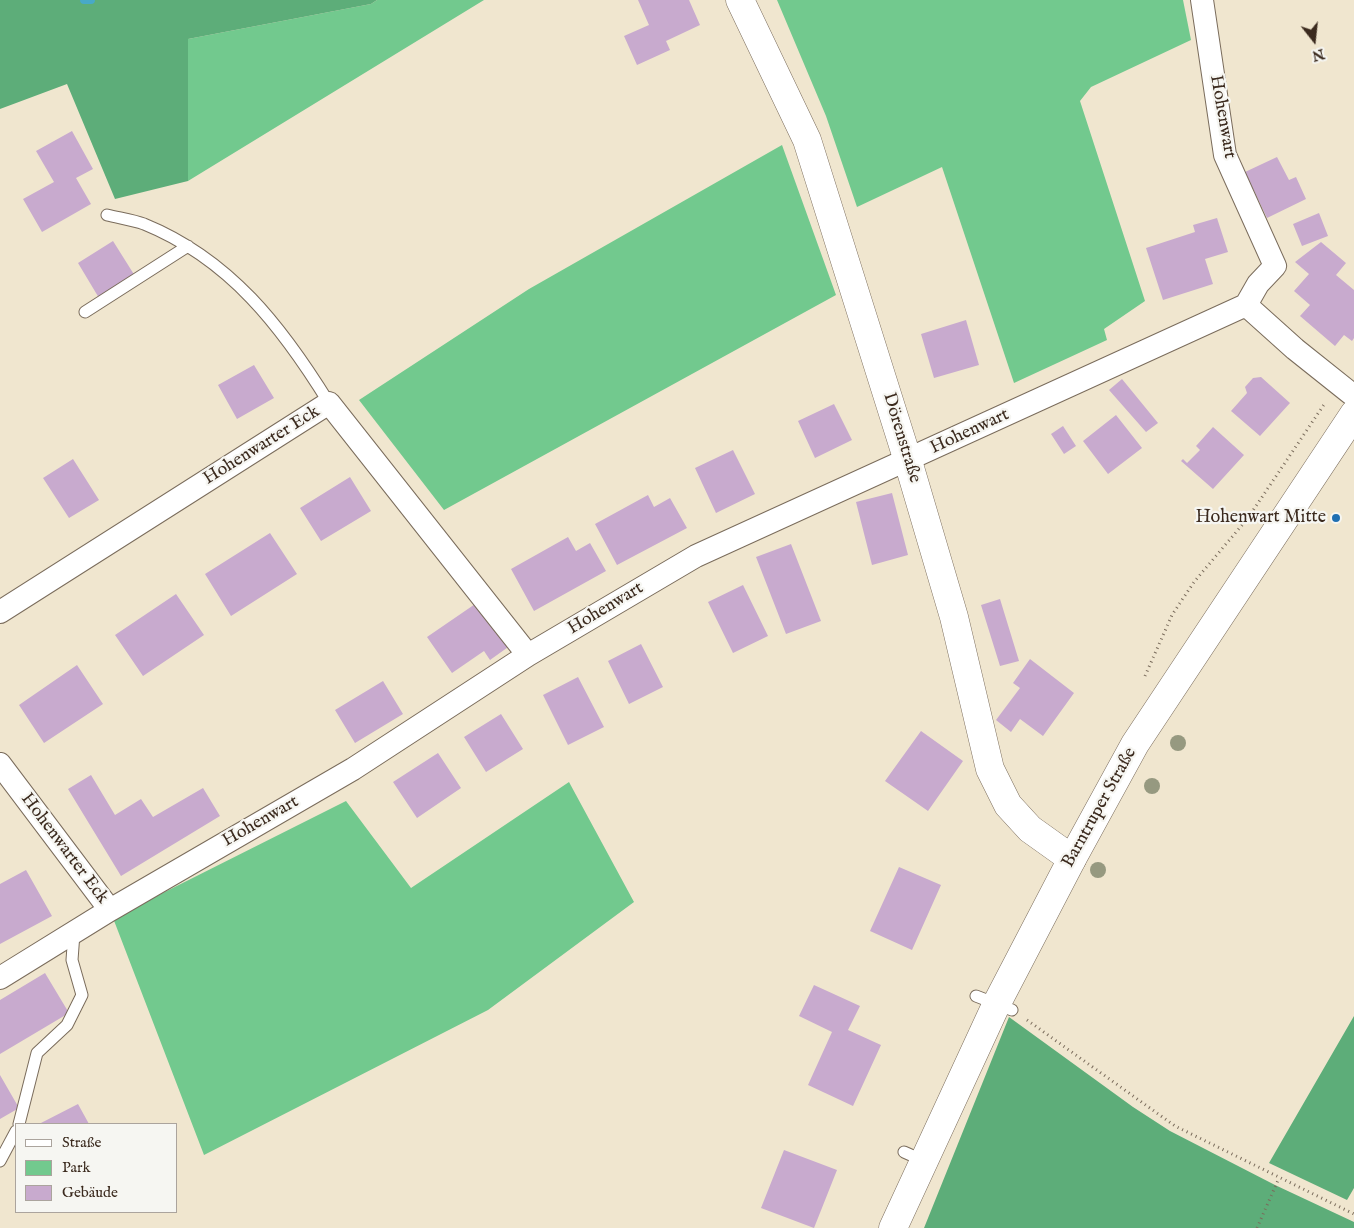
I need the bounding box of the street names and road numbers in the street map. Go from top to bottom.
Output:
street label: Hohenwart [1204,74,1240,160]
street label: Dörenstraße [877,390,925,486]
street label: Hohenwarter Eck [200,402,324,490]
street label: Hohenwart [927,404,1013,460]
street label: Hohenwart [564,578,648,640]
street label: Barntruper Straße [1058,744,1142,872]
street label: Hohenwarter Eck [15,789,113,909]
street label: Hohenwart [219,792,303,852]

